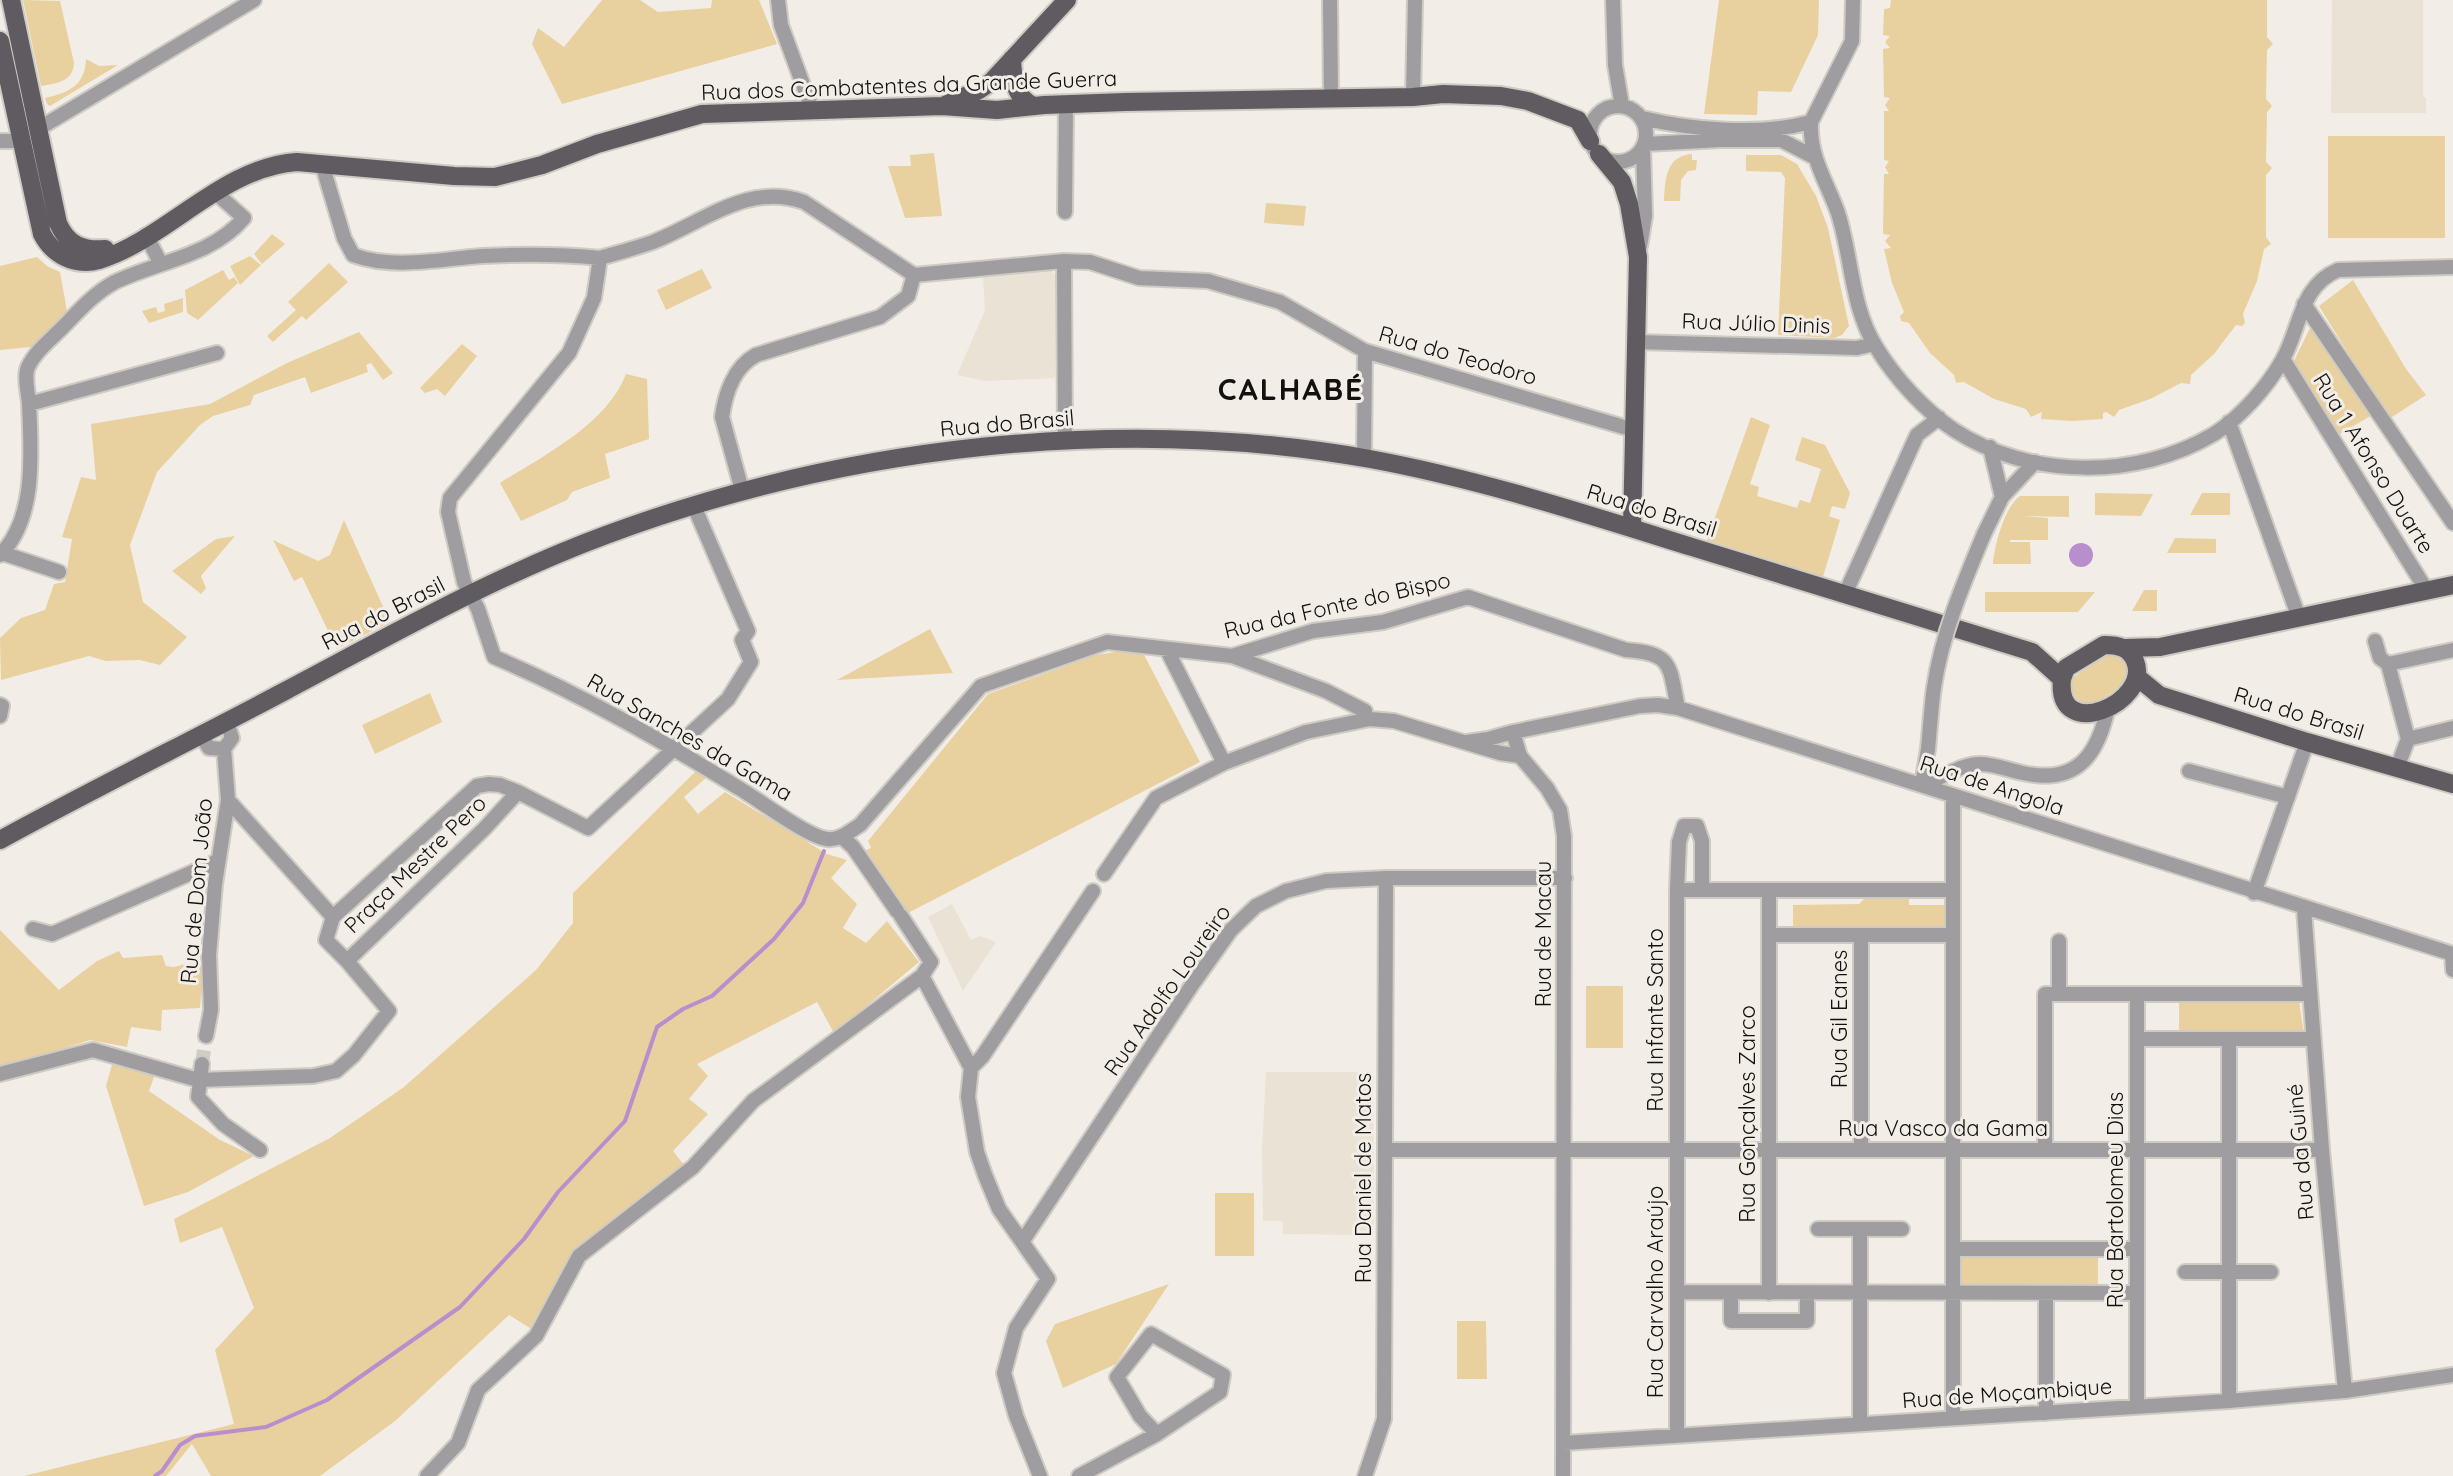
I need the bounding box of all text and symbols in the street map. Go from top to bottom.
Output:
street label: Rua dos Combatentes da Grande Guerra [700,64,1118,106]
street label: Rua Júlio Dinis [1681,306,1831,340]
street label: Rua do Teodoro [1376,319,1540,391]
street label: Rua 1 Afonso Duarte [2307,368,2441,558]
district label: CALHABÉ [1218,370,1364,408]
street label: Rua do Brasil [939,403,1075,443]
street label: Rua do Brasil [1583,477,1721,543]
street label: Rua da Fonte do Bispo [1221,565,1453,645]
street label: Rua do Brasil [317,570,449,656]
street label: Rua Sanches da Gama [582,667,798,807]
street label: Rua do Brasil [2230,680,2368,746]
street label: Rua de Angola [1916,748,2068,822]
street label: Praça Mestre Pero [338,789,492,939]
street label: Rua de Dom João [174,797,218,985]
street label: Rua de Macau [1529,861,1557,1007]
street label: Rua Adolfo Loureiro [1097,899,1237,1081]
street label: Rua Infante Santo [1641,928,1669,1112]
street label: Rua Gil Eanes [1825,950,1853,1088]
street label: Rua Gonçalves Zarco [1733,1005,1761,1223]
street label: Rua Daniel de Matos [1349,1073,1377,1283]
street label: Rua da Guiné [2280,1083,2320,1221]
street label: Rua Bartolomeu Dias [2101,1092,2129,1308]
street label: Rua Vasco da Gama [1838,1114,2048,1142]
street label: Rua Carvalho Araújo [1641,1186,1669,1398]
street label: Rua de Moçambique [1901,1372,2113,1414]

